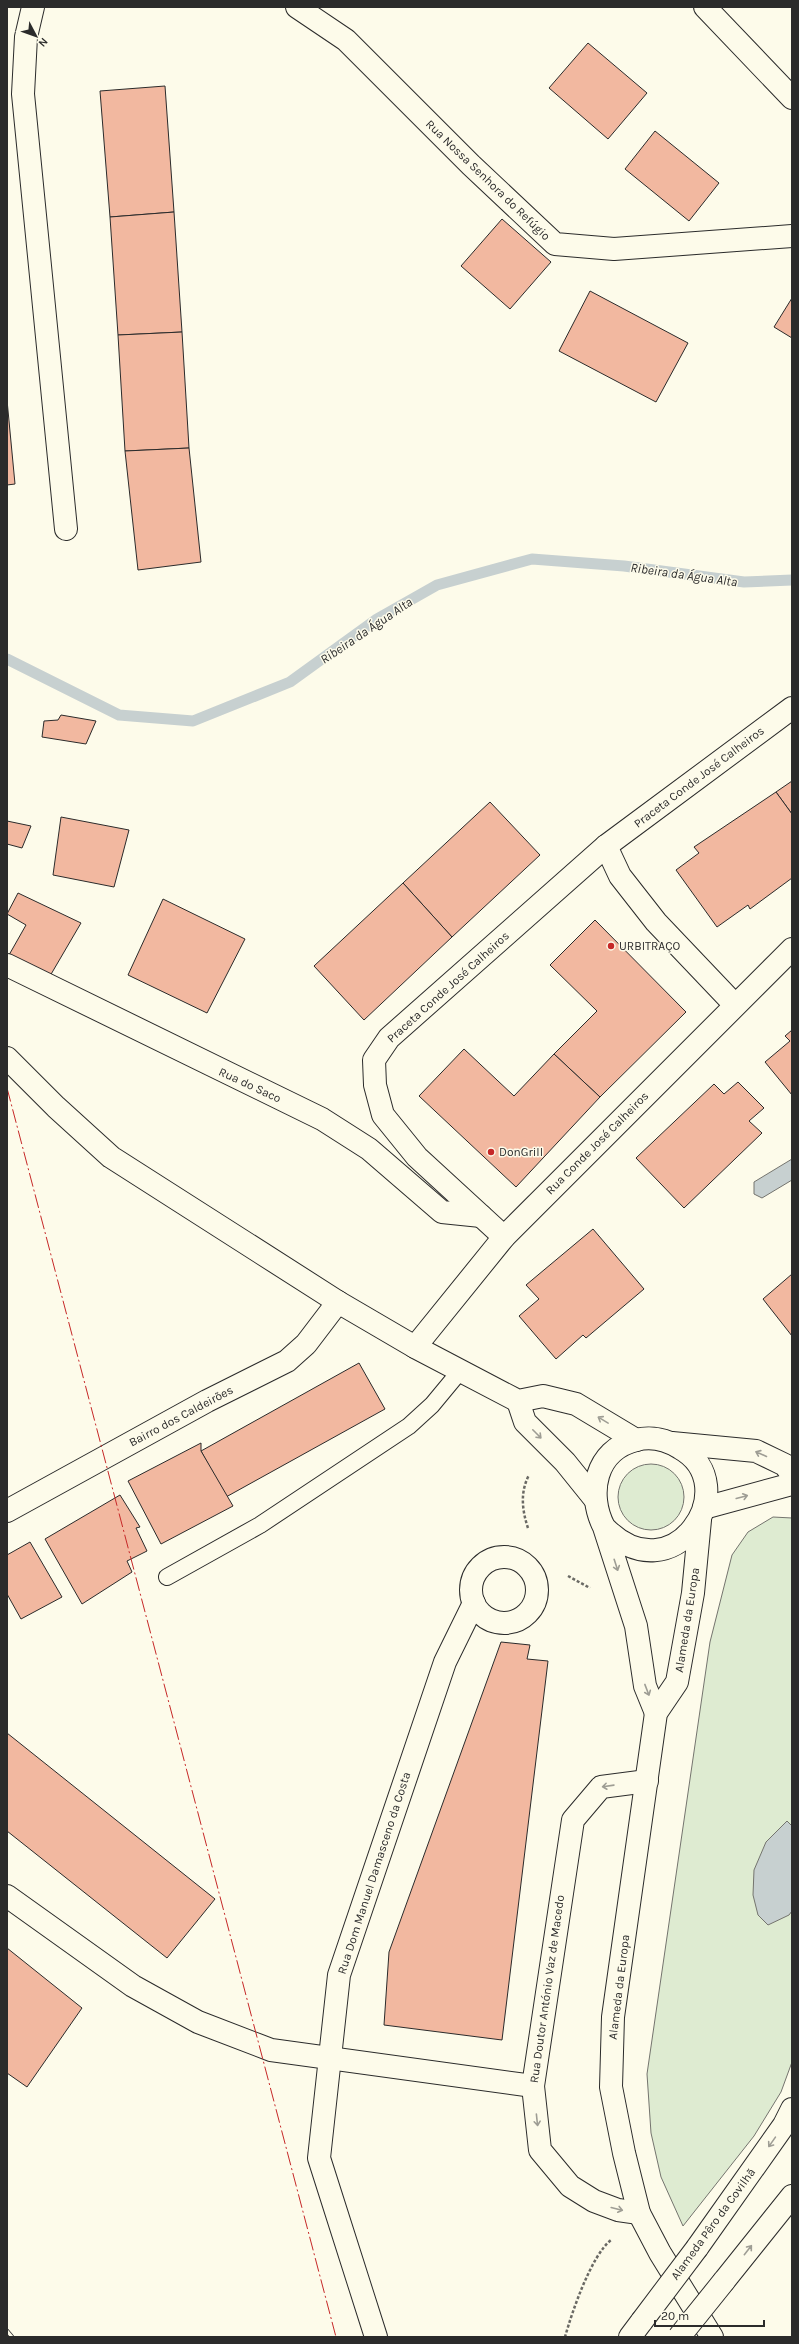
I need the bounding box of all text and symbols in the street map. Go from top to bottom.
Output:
north arrow [16,16,56,56]
text: N [36,35,51,49]
street label: Rua Nossa Senhora do Refúgio [423,117,553,243]
water label: Ribeira da Água Alta [630,559,739,589]
water label: Ribeira da Água Alta [317,593,416,667]
street label: Praceta Conde José Calheiros [631,723,767,831]
street label: Praceta Conde José Calheiros [384,928,512,1046]
place label: URBITRAÇO [619,939,681,953]
marker: URBITRAÇO [606,941,616,951]
street label: Rua do Saco [217,1064,283,1106]
street label: Rua Conde José Calheiros [543,1089,651,1197]
place label: DonGrill [499,1145,543,1159]
marker: DonGrill [486,1147,496,1157]
street label: Bairro dos Caldeirões [126,1383,236,1449]
one-way arrow [598,1416,609,1424]
one-way arrow [532,1429,542,1439]
one-way arrow [756,1450,768,1457]
one-way arrow [735,1493,748,1500]
one-way arrow [613,1558,620,1571]
street label: Alameda da Europa [672,1567,702,1673]
one-way arrow [644,1684,652,1696]
street label: Rua Dom Manuel Damasceno da Costa [335,1770,413,1976]
one-way arrow [602,1782,615,1790]
street label: Rua Doutor António Vaz de Macedo [527,1894,567,2084]
street label: Alameda da Europa [606,1934,632,2040]
one-way arrow [533,2113,540,2126]
one-way arrow [768,2137,776,2148]
street label: Alameda Pêro da Covilhã [668,2165,758,2283]
one-way arrow [610,2206,623,2213]
one-way arrow [743,2245,752,2256]
scale bar [655,2302,764,2328]
text: 20 m [661,2309,689,2323]

